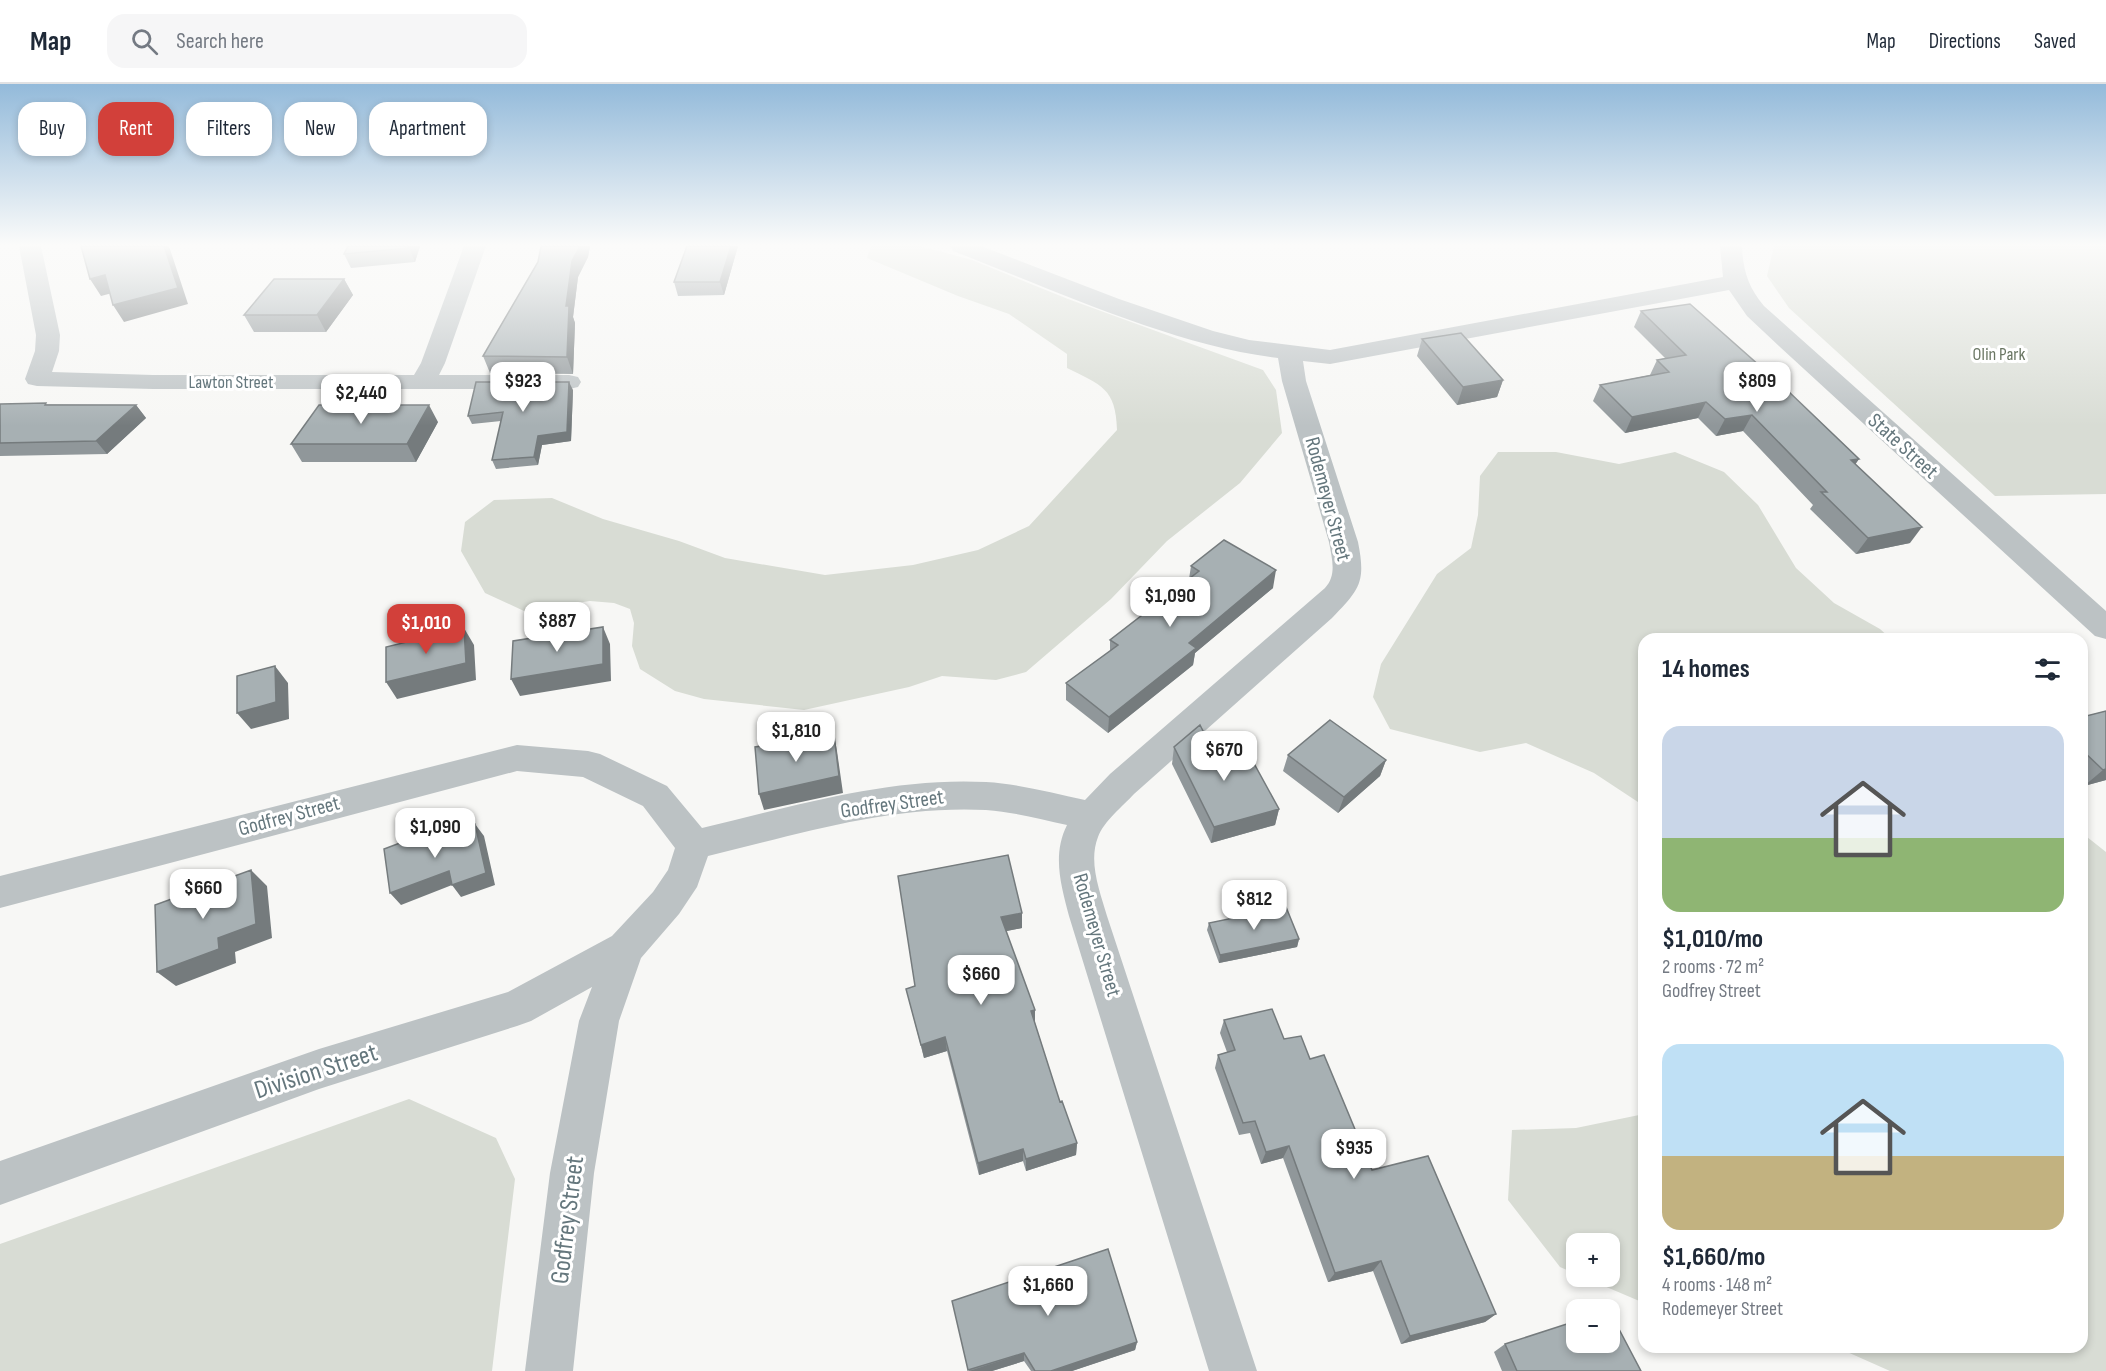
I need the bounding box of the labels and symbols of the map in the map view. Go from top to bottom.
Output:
park label: Olin Park [1973,344,2026,365]
pin: $923 [487,362,559,413]
pin: $809 [1721,362,1793,413]
street label: Lawton Street [189,372,274,393]
pin: $2,440 [312,374,410,425]
street label: State Street [1863,408,1943,484]
street label: Rodemeyer Street [1299,434,1357,564]
pin: $1,090 [1121,577,1219,628]
pin: $887 [521,602,593,653]
pin: $1,010 [377,604,475,655]
pin: $1,810 [747,712,845,763]
pin: $670 [1188,731,1260,782]
street label: Godfrey Street [839,784,945,824]
street label: Godfrey Street [236,790,342,842]
pin: $1,090 [386,808,484,859]
pin: $660 [167,869,239,920]
street label: Rodemeyer Street [1067,870,1127,1000]
pin: $812 [1218,880,1290,931]
pin: $660 [945,955,1017,1006]
street label: Division Street [251,1038,382,1106]
pin: $935 [1318,1129,1390,1180]
street label: Godfrey Street [545,1154,591,1286]
pin: $1,660 [999,1266,1097,1317]

